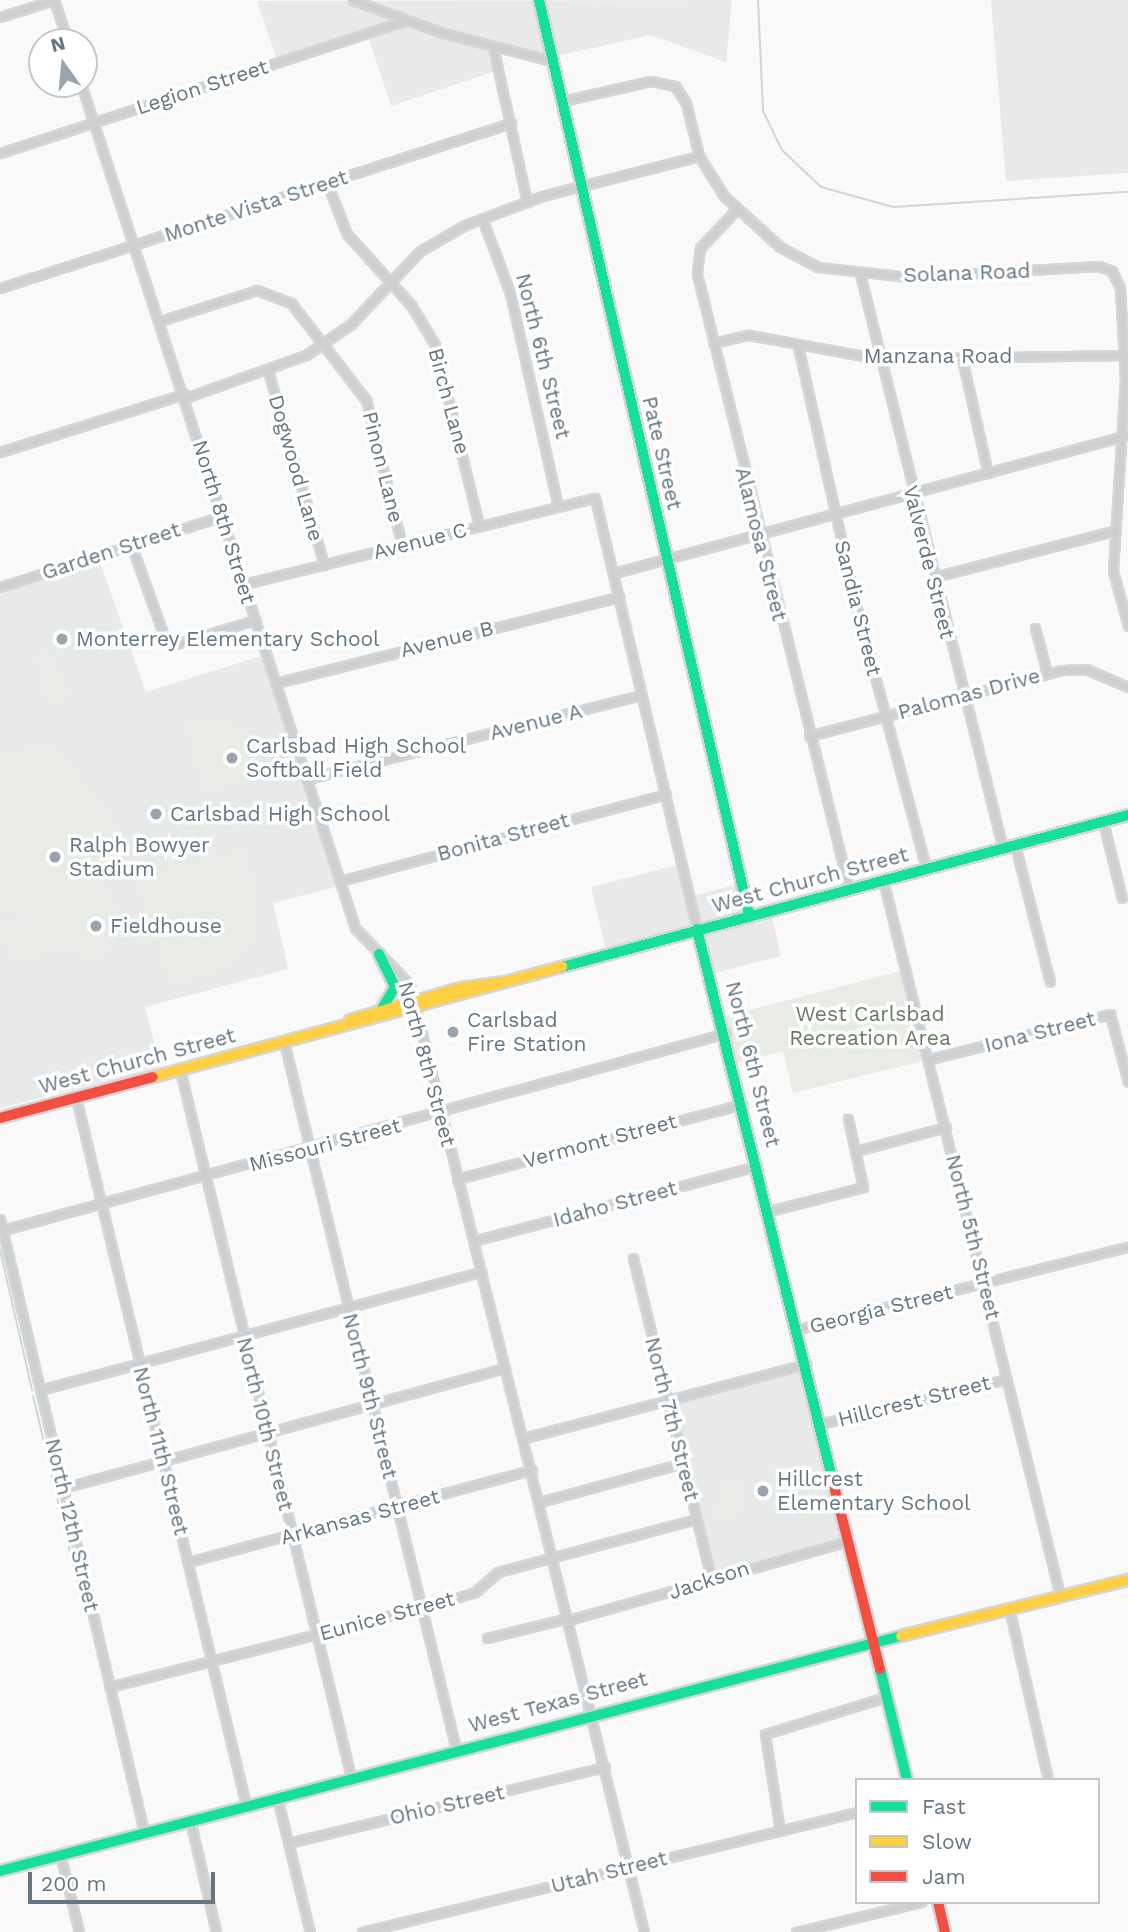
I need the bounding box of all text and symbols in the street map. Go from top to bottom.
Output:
north arrow [28,28,98,98]
text: N [48,31,68,57]
street label: Legion Street [133,54,271,120]
street label: Monte Vista Street [161,164,351,248]
street label: Solana Road [903,258,1031,288]
street label: North 6th Street [510,271,576,441]
street label: Manzana Road [863,343,1013,369]
street label: Birch Lane [423,345,475,457]
street label: Dogwood Lane [263,392,329,544]
street label: Pate Street [637,394,687,512]
street label: Pinon Lane [357,409,409,525]
street label: North 8th Street [187,437,261,607]
street label: Alamosa Street [730,464,792,624]
street label: Valverde Street [898,483,960,641]
street label: Garden Street [39,517,183,585]
street label: Avenue C [370,517,470,565]
street label: Sandia Street [829,537,887,679]
street label: Avenue B [398,615,496,663]
place label: Monterrey Elementary School [76,626,381,652]
marker: Monterrey Elementary School [54,631,70,647]
street label: Palomas Drive [895,663,1043,725]
street label: Avenue A [487,698,585,746]
place label: Carlsbad High School Softball Field [246,733,466,783]
marker: Carlsbad High School Softball Field [224,750,240,766]
place label: Carlsbad High School [170,801,390,827]
marker: Carlsbad High School [148,806,164,822]
street label: Bonita Street [434,807,572,867]
place label: Ralph Bowyer Stadium [69,832,210,882]
street label: West Church Street [709,842,911,918]
marker: Ralph Bowyer Stadium [47,849,63,865]
place label: Fieldhouse [110,913,222,939]
marker: Fieldhouse [88,918,104,934]
street label: North 8th Street [393,979,461,1149]
street label: North 6th Street [720,979,786,1149]
park label: West Carlsbad Recreation Area [789,1001,951,1051]
street label: Iona Street [982,1006,1098,1058]
place label: Carlsbad Fire Station [467,1007,587,1057]
street label: West Church Street [36,1023,238,1099]
marker: Carlsbad Fire Station [445,1024,461,1040]
street label: Vermont Street [520,1108,680,1174]
street label: Missouri Street [247,1113,403,1177]
street label: North 5th Street [940,1152,1006,1322]
street label: Idaho Street [550,1175,680,1233]
street label: Georgia Street [807,1279,955,1339]
street label: North 9th Street [337,1311,403,1481]
street label: North 7th Street [639,1334,705,1504]
street label: North 10th Street [231,1335,299,1513]
street label: North 11th Street [128,1364,194,1538]
street label: Hillcrest Street [835,1370,993,1432]
street label: North 12th Street [40,1436,104,1614]
place label: Hillcrest Elementary School [777,1466,971,1516]
marker: Hillcrest Elementary School [755,1483,771,1499]
street label: Arkansas Street [278,1484,442,1550]
street label: Jackson [665,1555,753,1605]
street label: Eunice Street [317,1586,457,1646]
street label: West Texas Street [465,1666,651,1738]
legend [855,1778,1100,1904]
street label: Ohio Street [387,1780,507,1830]
text: Fast [922,1794,966,1819]
text: Slow [922,1829,972,1854]
street label: Utah Street [548,1845,670,1899]
scale bar [32,1858,219,1902]
text: Jam [922,1864,965,1889]
text: 200 m [41,1871,107,1896]

